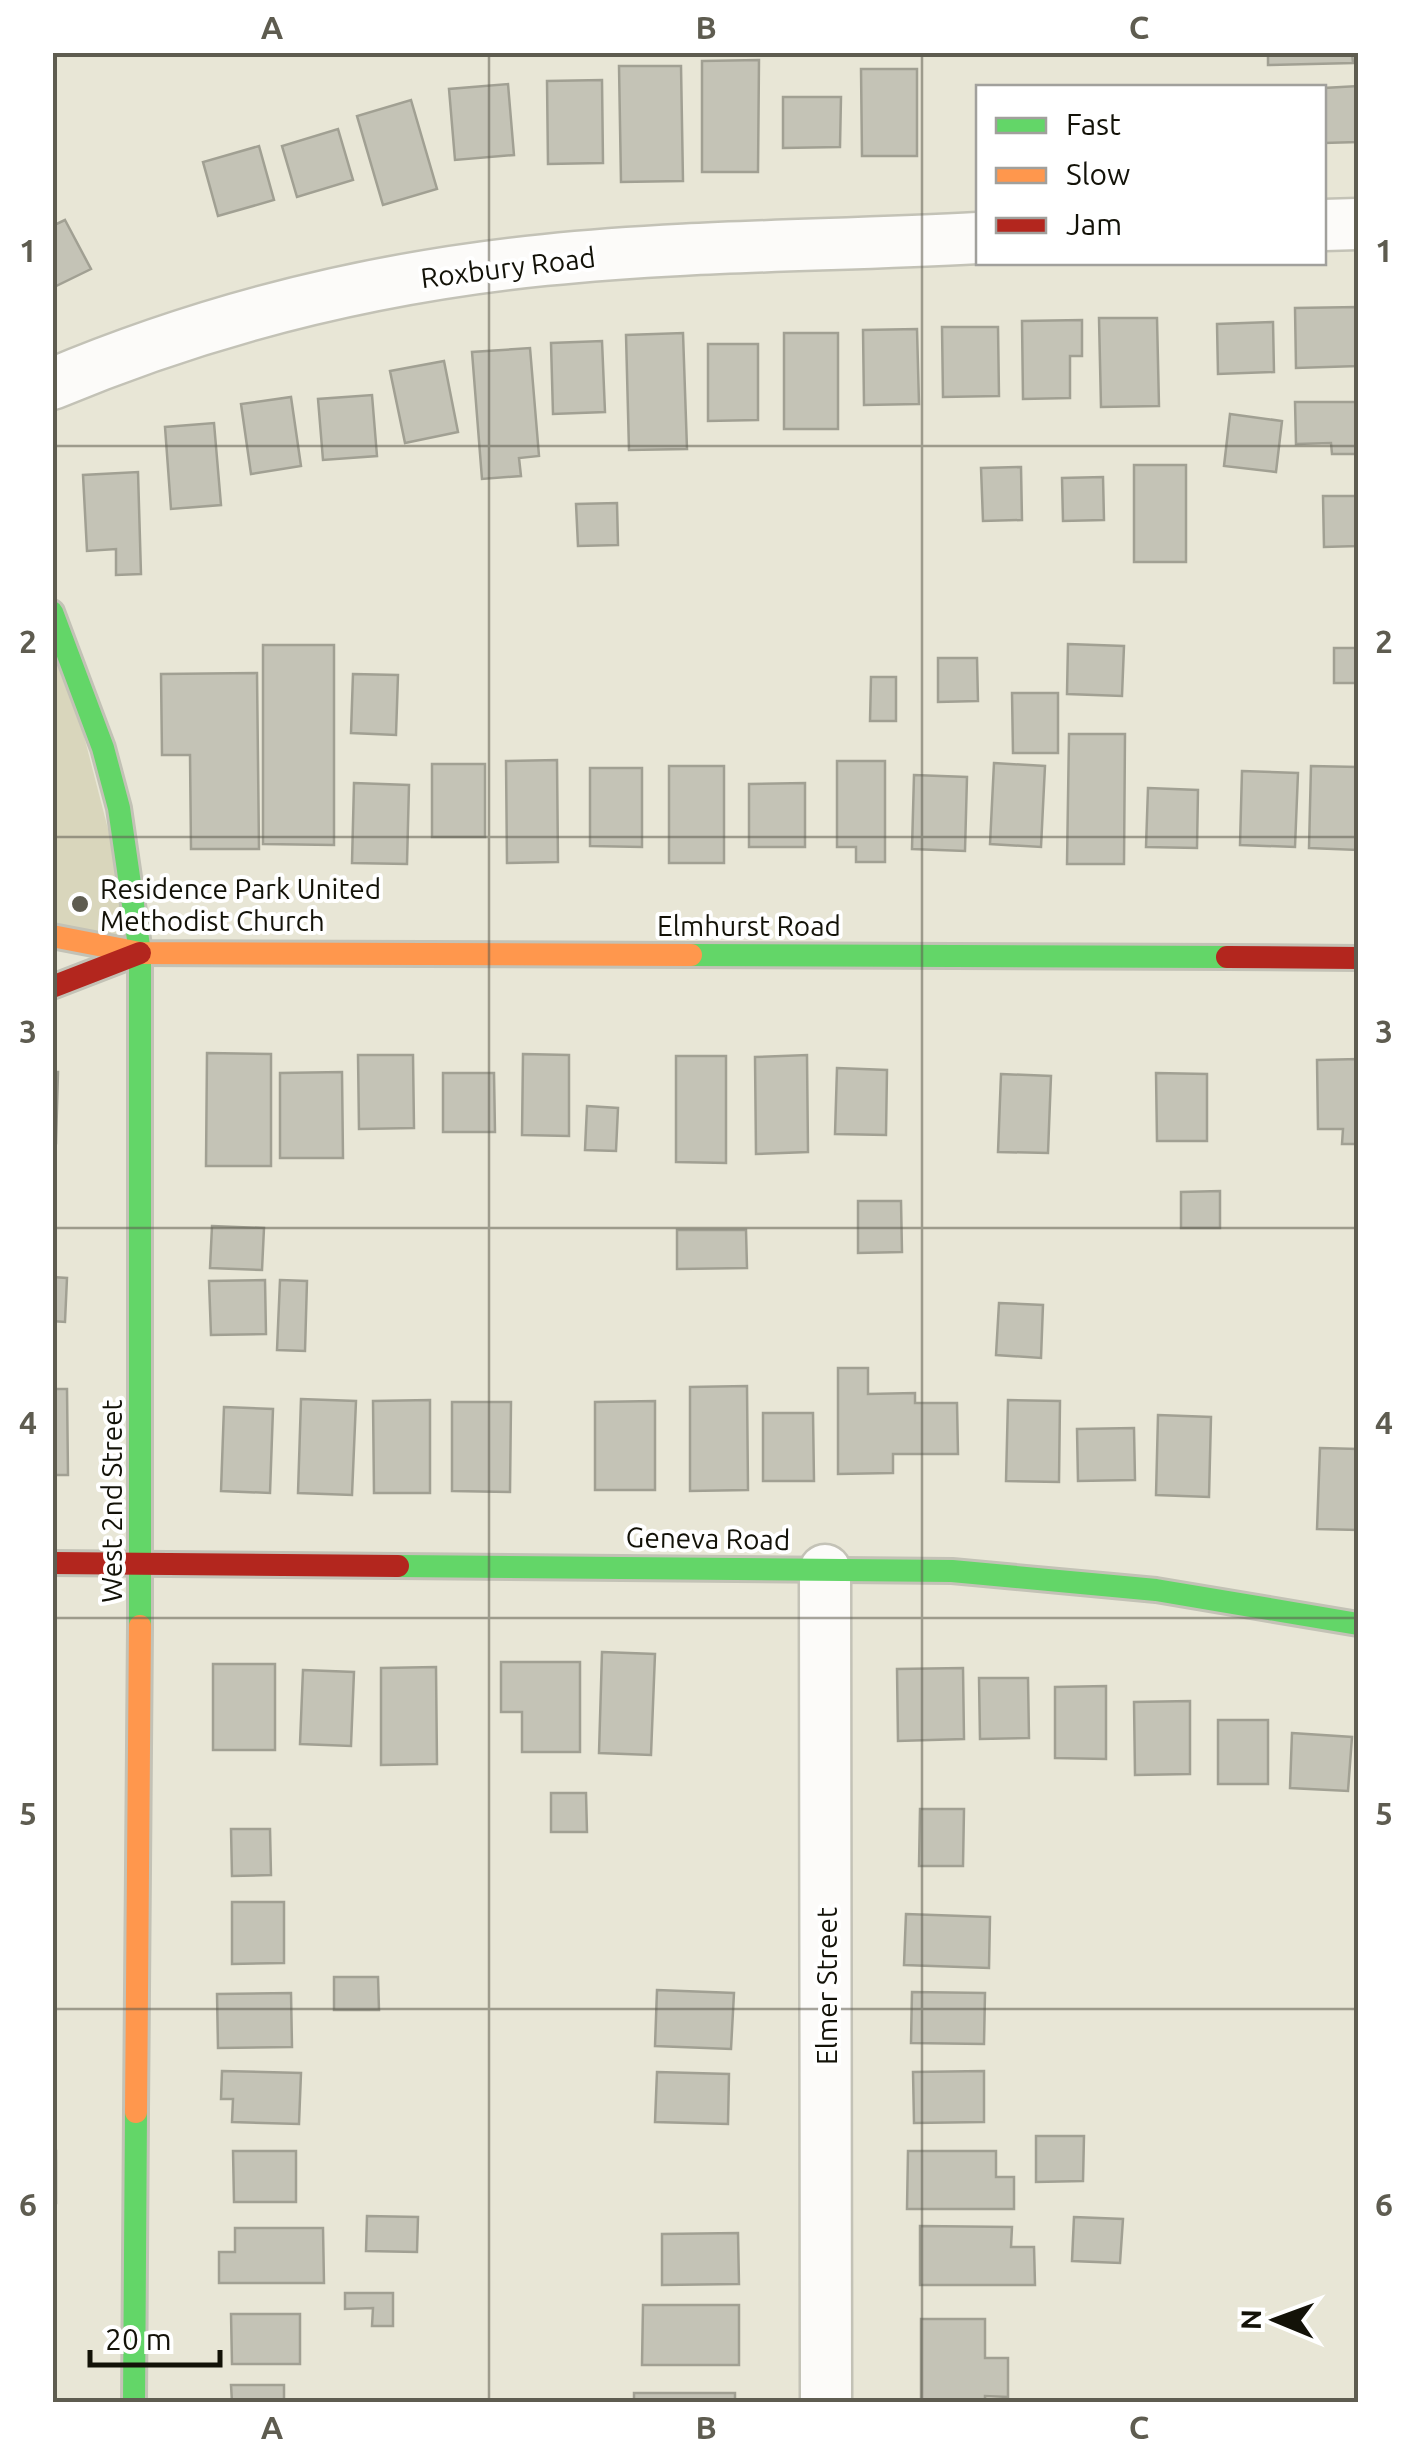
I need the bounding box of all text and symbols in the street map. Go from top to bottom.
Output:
text: A [261,9,284,45]
text: B [695,9,717,45]
text: C [1129,9,1149,45]
legend [976,85,1326,265]
text: Fast [1066,107,1121,141]
text: Slow [1066,157,1130,191]
text: Jam [1066,207,1122,241]
text: 1 [19,232,37,268]
text: 1 [1375,232,1393,268]
street label: Roxbury Road [419,241,597,293]
text: 2 [19,623,37,659]
text: 2 [1375,623,1393,659]
place label: Residence Park United Methodist Church [100,873,381,936]
marker: Residence Park United Methodist Church [69,893,91,915]
street label: Elmhurst Road [657,910,841,941]
text: 3 [19,1013,37,1049]
text: 3 [1375,1013,1393,1049]
street label: West 2nd Street [96,1399,127,1603]
text: 4 [19,1404,37,1440]
text: 4 [1375,1404,1393,1440]
street label: Geneva Road [626,1521,790,1555]
text: 5 [19,1795,37,1831]
text: 5 [1375,1795,1393,1831]
street label: Elmer Street [811,1907,842,2065]
text: 6 [19,2186,37,2222]
text: 6 [1375,2186,1393,2222]
north arrow [1226,2270,1326,2370]
scale bar [90,2305,220,2367]
text: N [1235,2309,1266,2330]
text: 20 m [105,2322,172,2356]
text: A [261,2409,284,2445]
text: B [695,2409,717,2445]
text: C [1129,2409,1149,2445]

